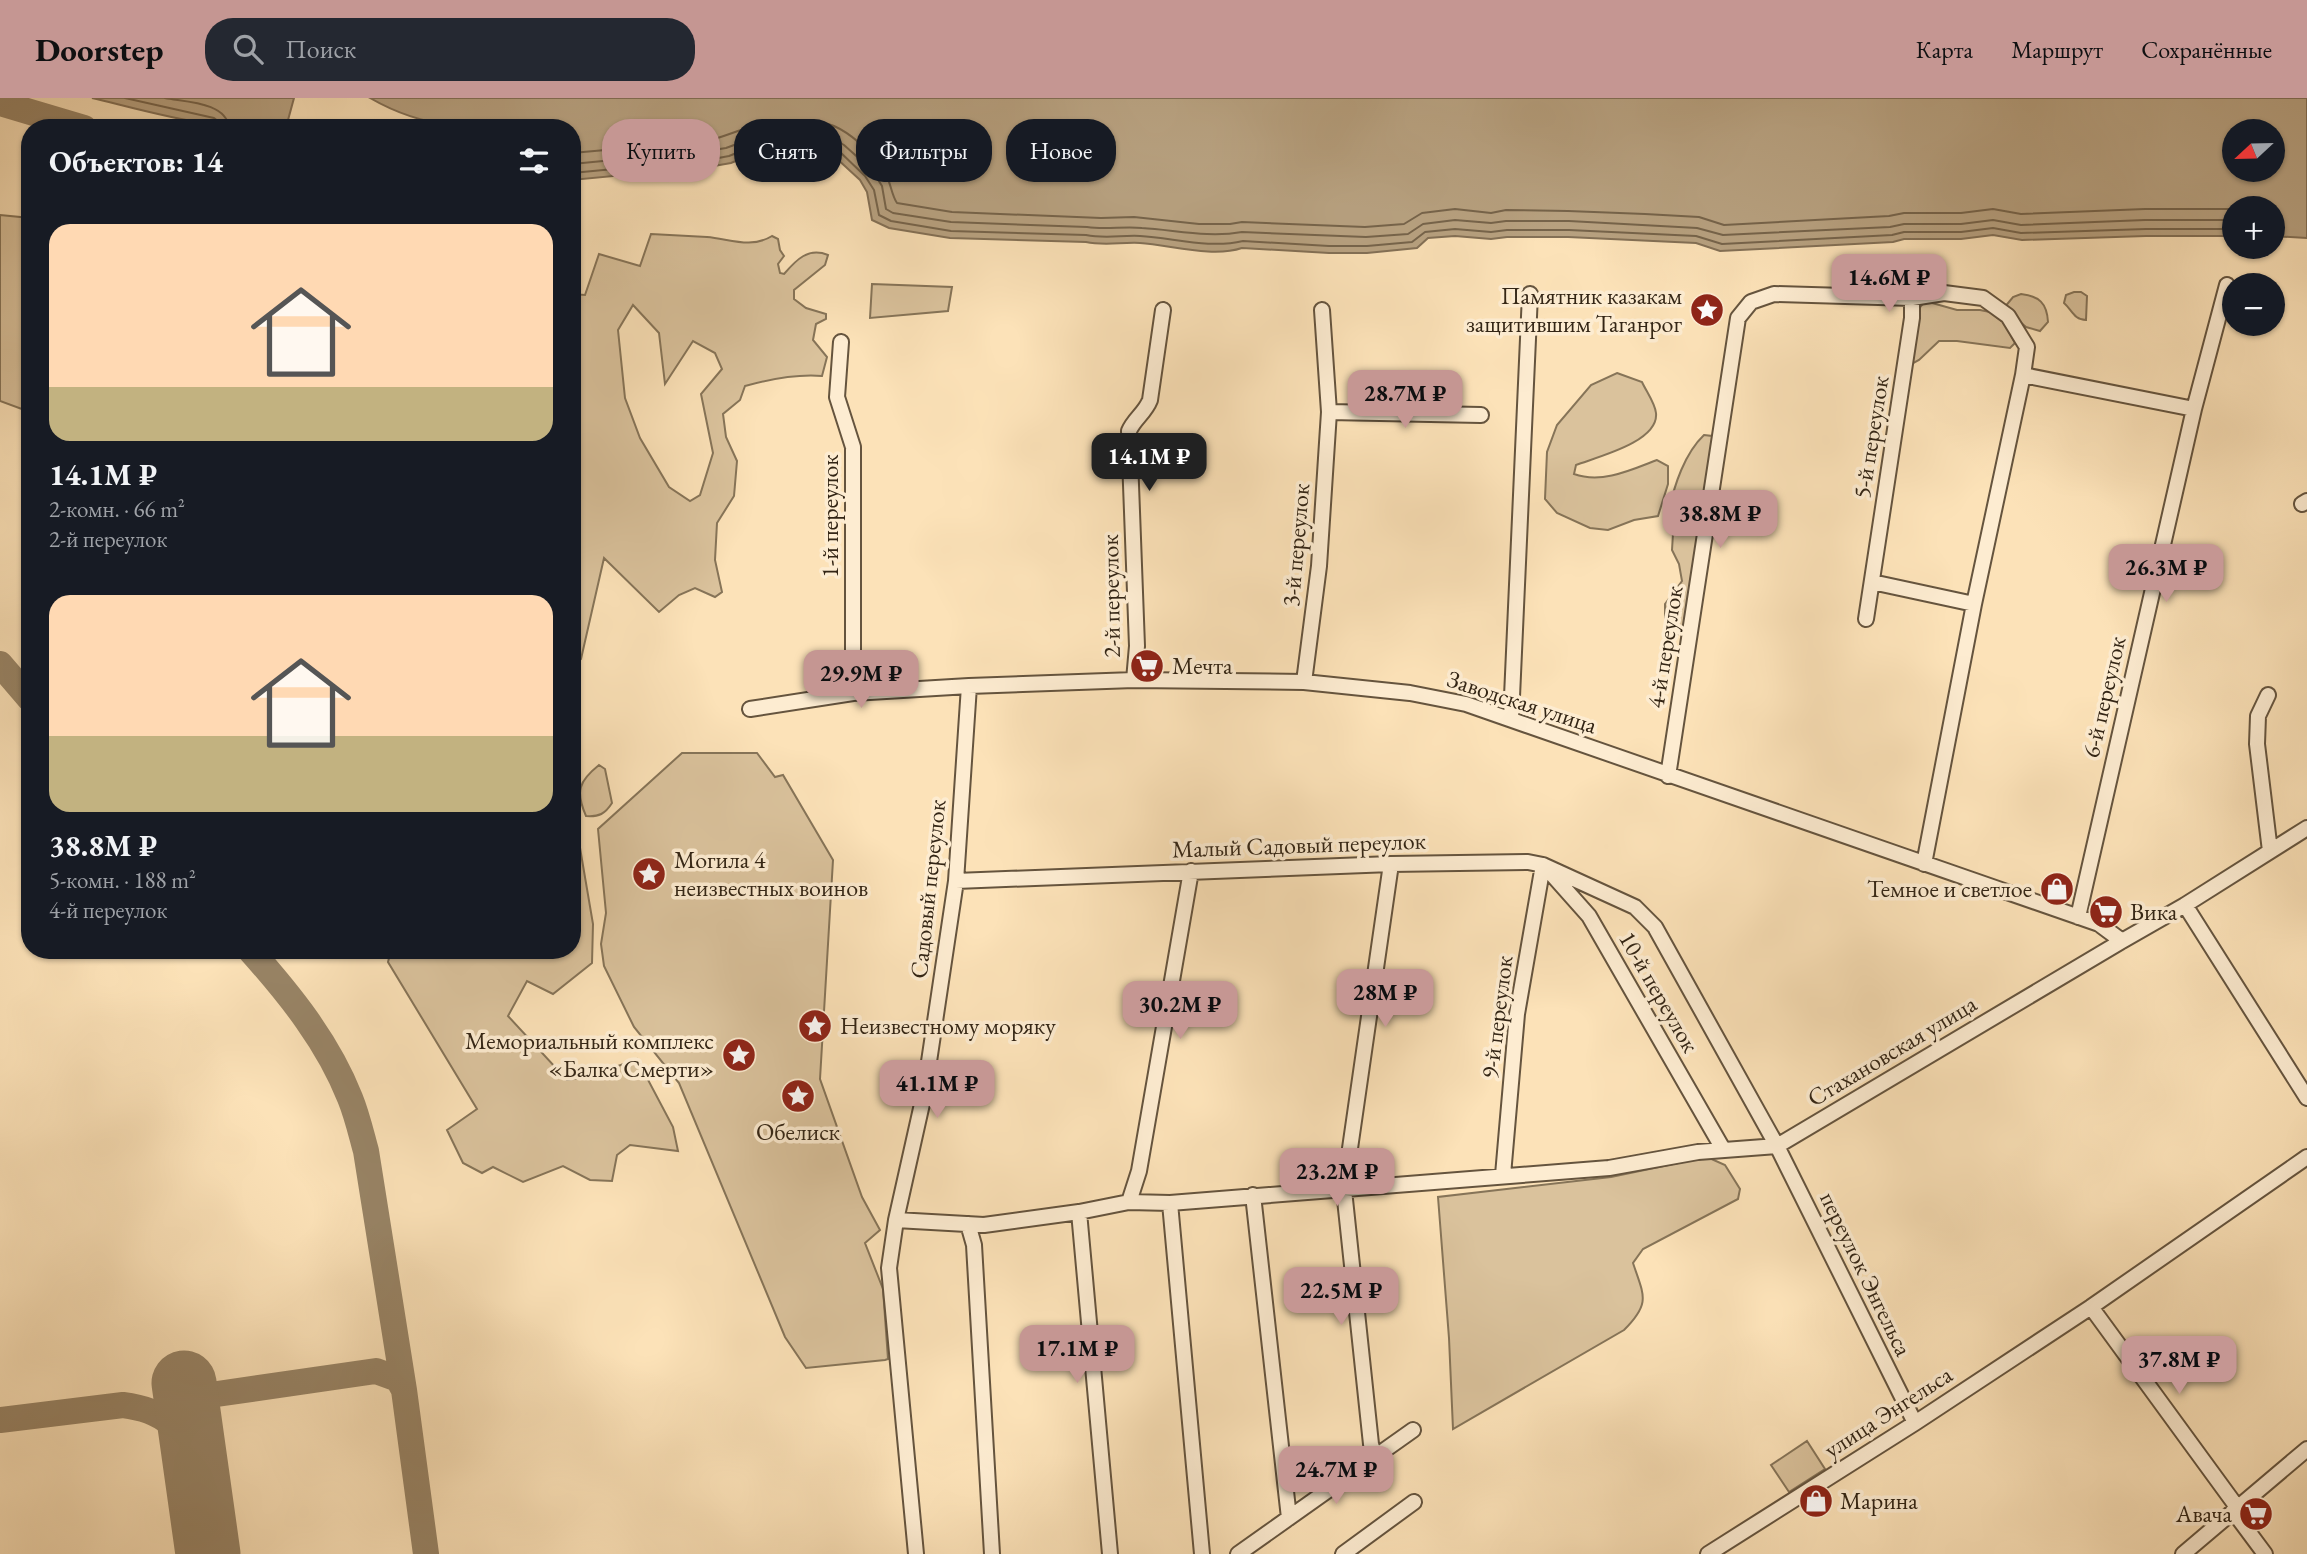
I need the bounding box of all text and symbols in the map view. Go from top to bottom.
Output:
search box [205,18,695,81]
text: Doorstep [35,28,163,71]
icon: search [229,30,267,68]
text: Поиск [285,32,356,66]
text: Карта [1916,34,1973,65]
text: Маршрут [2011,34,2103,65]
text: Сохранённые [2141,34,2272,65]
chip: Купить [602,119,720,182]
chip: Снять [734,119,842,182]
chip: Фильтры [856,119,992,182]
chip: Новое [1006,119,1116,182]
north arrow [2222,119,2286,182]
map controls [2222,119,2285,336]
text: Объектов: 14 [49,142,223,181]
icon: filters [515,142,553,180]
button: + [2222,196,2285,259]
pin: 14.6M ₽ [1824,254,1954,314]
text: 14.6M ₽ [1848,262,1930,292]
icon: home [238,269,364,395]
button: − [2222,273,2285,336]
place label: Памятник казакам защитившим Таганрог [1466,280,1682,339]
place icon: Памятник казакам защитившим Таганрог [1688,291,1726,329]
pin: 28.7M ₽ [1340,370,1470,430]
street label: 5-й переулок [1846,373,1896,500]
text: 28.7M ₽ [1364,378,1446,408]
pin: 14.1M ₽ [1084,434,1214,493]
text: 14.1M ₽ [1108,441,1190,471]
street label: 1-й переулок [814,454,845,578]
text: 14.1M ₽ [49,455,157,494]
street label: 3-й переулок [1275,482,1316,608]
pin: 38.8M ₽ [1655,490,1785,550]
text: 2-комн. · 66 m² [49,494,185,524]
text: 38.8M ₽ [1679,498,1761,528]
text: 2-й переулок [49,524,167,554]
street label: 2-й переулок [1094,533,1127,658]
pin: 26.3M ₽ [2101,545,2231,604]
text: 26.3M ₽ [2125,552,2207,582]
street label: 4-й переулок [1640,583,1690,710]
street label: 6-й переулок [2075,633,2133,761]
icon: home [238,640,364,766]
supermarket icon: Мечта [1128,647,1166,685]
pin: 29.9M ₽ [796,650,926,710]
place label: Мечта [1172,650,1233,681]
text: 29.9M ₽ [820,658,902,688]
street label: Заводская улица [1443,663,1601,740]
street label: Садовый переулок [903,797,952,980]
street label: Малый Садовый переулок [1171,825,1427,864]
text: 38.8M ₽ [49,826,157,865]
place label: Могила 4 неизвестных воинов [674,844,868,903]
place icon: Могила 4 неизвестных воинов [630,855,668,893]
text: 5-комн. · 188 m² [49,865,196,895]
shop icon: Темное и светлое [2038,870,2076,908]
place label: Темное и светлое [1867,873,2032,904]
supermarket icon: Вика [2087,893,2125,931]
text: 4-й переулок [49,895,167,925]
place label: Вика [2130,896,2178,927]
street label: 10-й переулок [1612,925,1707,1058]
street label: 9-й переулок [1474,953,1519,1080]
pin: 28M ₽ [1336,970,1434,1029]
text: 28M ₽ [1352,977,1418,1007]
pin: 30.2M ₽ [1115,982,1245,1041]
street label: Стахановская улица [1801,988,1982,1113]
text: 30.2M ₽ [1139,989,1221,1019]
place icon: Неизвестному моряку [796,1007,834,1045]
place label: Неизвестному моряку [840,1010,1056,1041]
place label: Мемориальный комплекс «Балка Смерти» [465,1025,714,1084]
place icon: Мемориальный комплекс «Балка Смерти» [720,1036,758,1074]
pin: 41.1M ₽ [872,1060,1002,1120]
text: 41.1M ₽ [896,1068,978,1098]
place icon: Обелиск [779,1077,817,1115]
place label: Обелиск [756,1116,841,1147]
pin: 23.2M ₽ [1272,1148,1402,1208]
text: 23.2M ₽ [1296,1156,1378,1186]
street label: переулок Энгельса [1813,1187,1920,1361]
pin: 22.5M ₽ [1276,1268,1406,1327]
text: 22.5M ₽ [1300,1275,1382,1305]
pin: 17.1M ₽ [1012,1326,1142,1385]
text: 17.1M ₽ [1036,1333,1118,1363]
pin: 37.8M ₽ [2114,1336,2244,1396]
text: 37.8M ₽ [2138,1344,2220,1374]
street label: улица Энгельса [1818,1358,1958,1465]
pin: 24.7M ₽ [1271,1446,1401,1506]
text: 24.7M ₽ [1295,1454,1377,1484]
shop icon: Марина [1797,1482,1835,1520]
place label: Марина [1840,1485,1918,1516]
supermarket icon: Авача [2237,1495,2275,1533]
place label: Авача [2175,1498,2232,1529]

